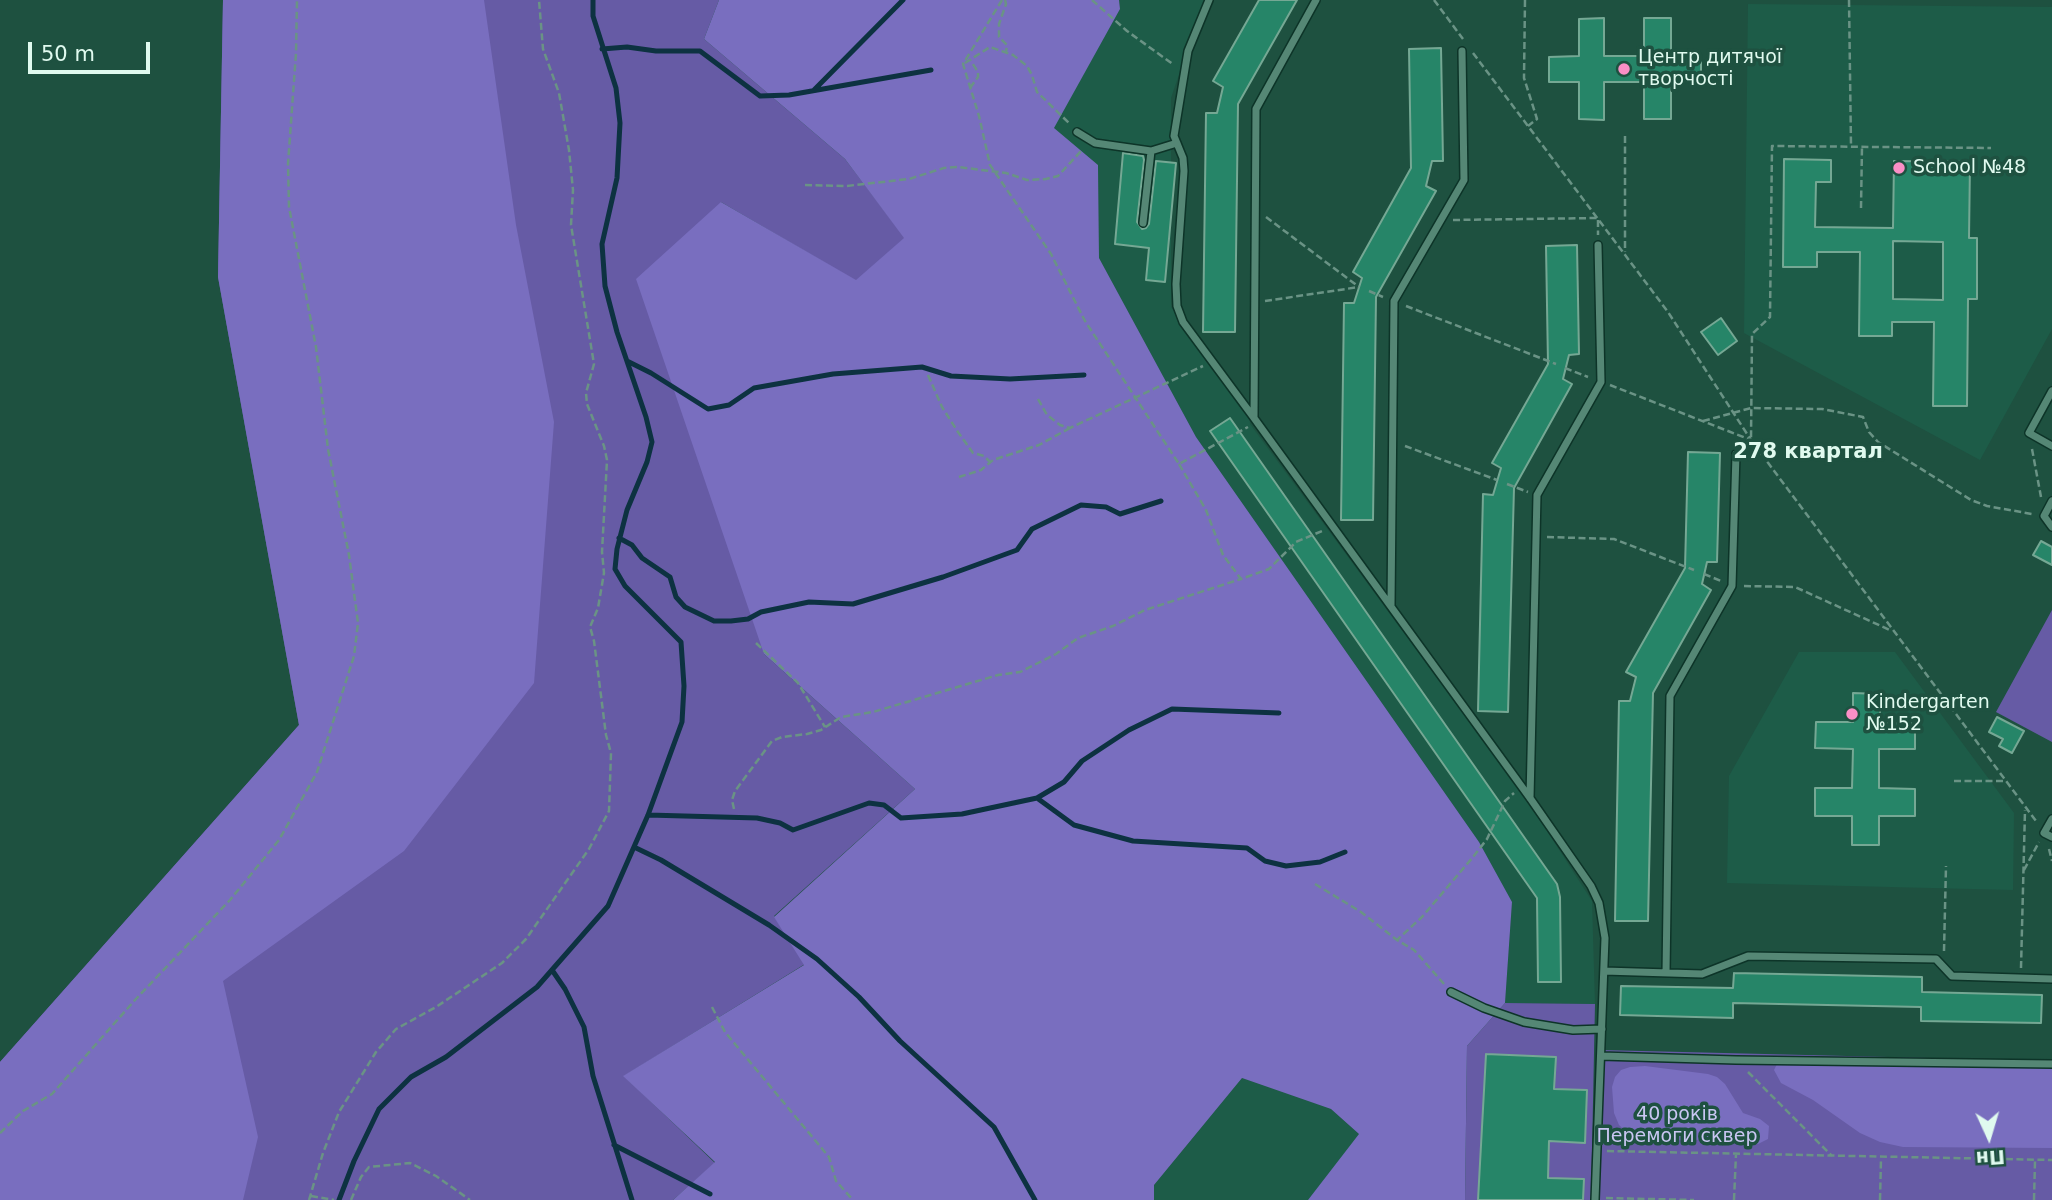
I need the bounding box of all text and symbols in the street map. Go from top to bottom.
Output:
scale bar [32,28,154,72]
text: 50 m [41,42,95,66]
place label: Центр дитячої творчості [1638,47,1782,91]
marker: Центр дитячої творчості [1616,61,1632,77]
place label: School №48 [1913,157,2026,179]
marker: School №48 [1891,160,1907,176]
district label: 278 квартал [1733,440,1883,466]
place label: Kindergarten №152 [1866,692,1990,736]
marker: Kindergarten №152 [1844,706,1860,722]
north arrow [1954,1102,2024,1172]
park label: 40 років Перемоги сквер [1597,1104,1757,1148]
text: Пн [1975,1146,2006,1170]

